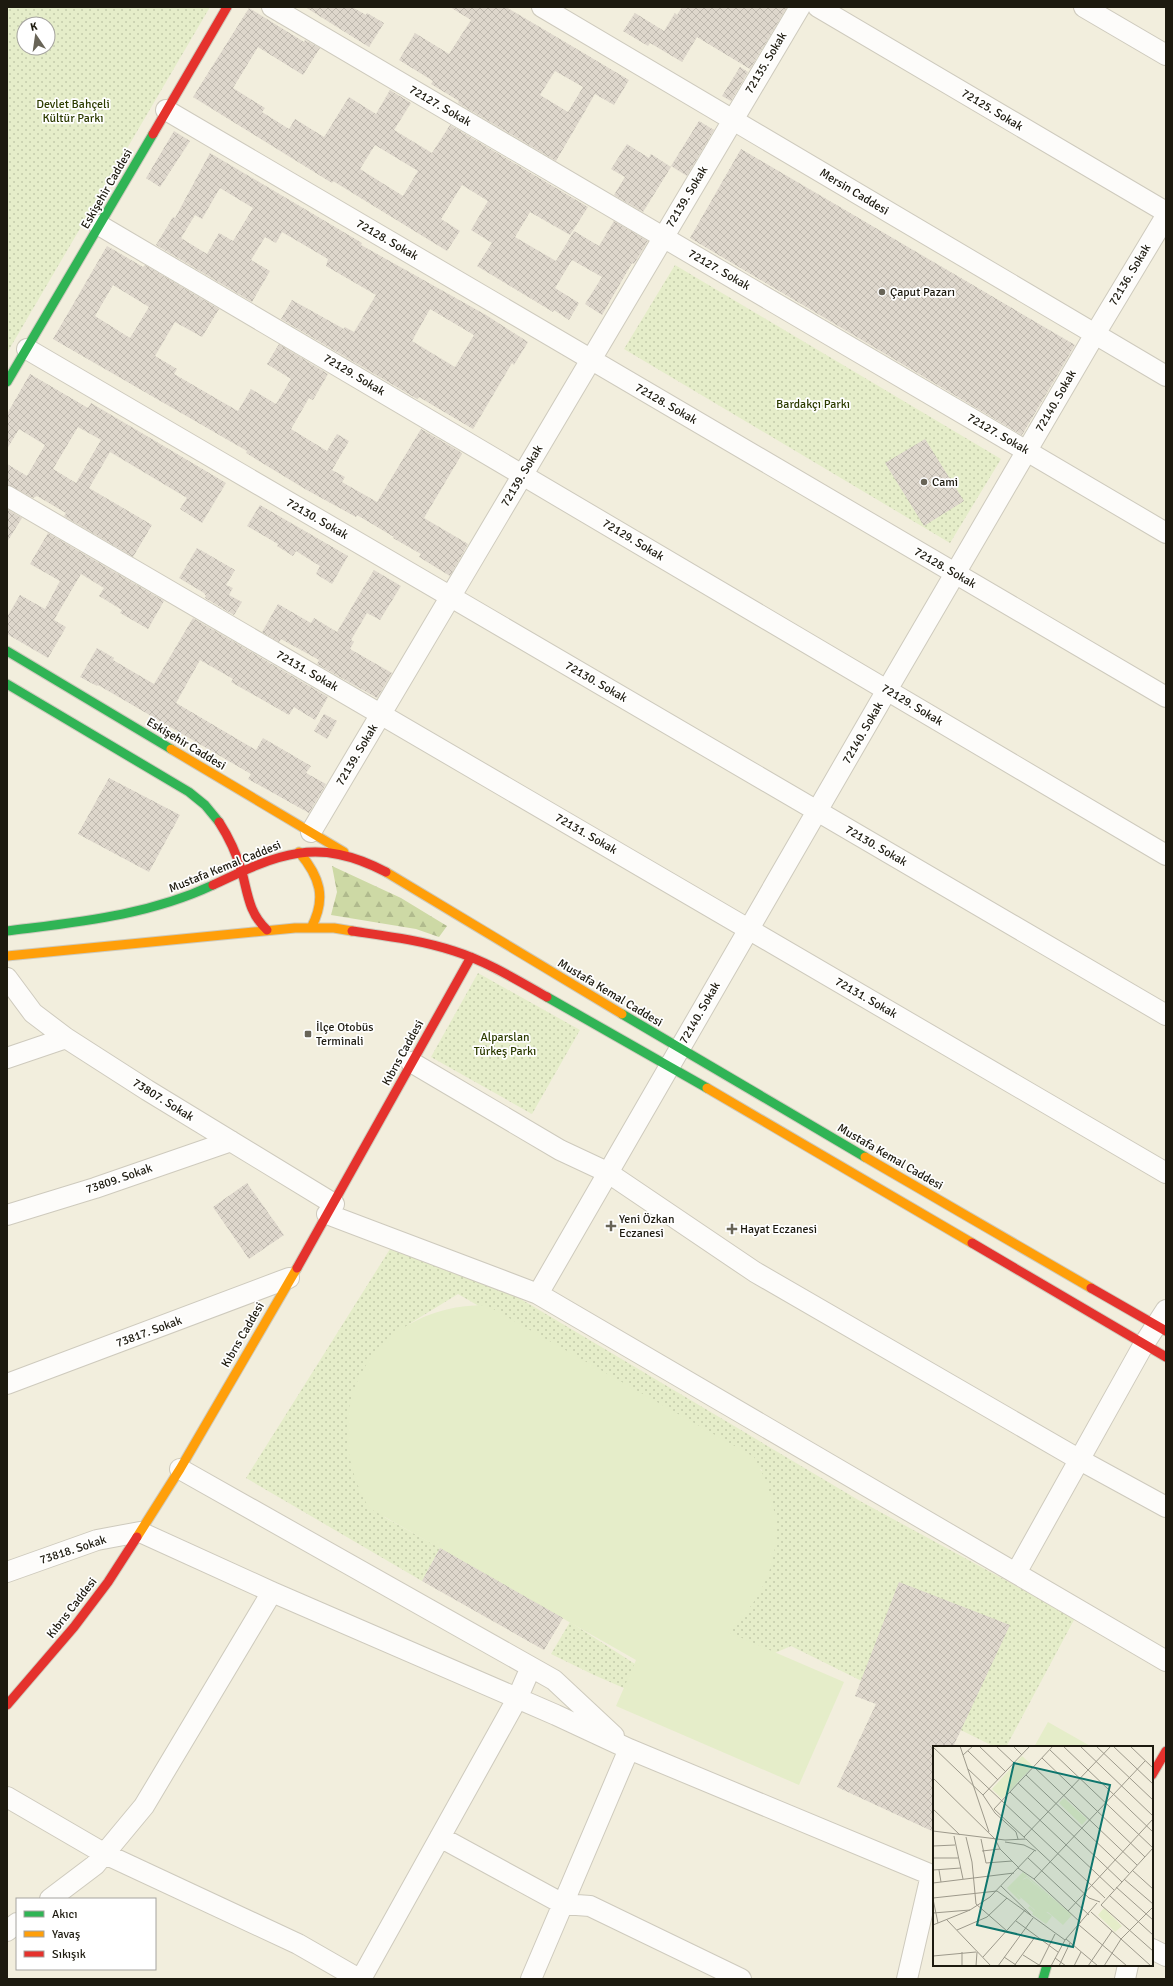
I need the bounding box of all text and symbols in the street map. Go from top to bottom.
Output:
north arrow [16,16,56,56]
text: K [29,20,39,34]
street label: 72135. Sokak [742,29,790,97]
street label: 72127. Sokak [406,82,474,130]
street label: 72125. Sokak [958,86,1026,134]
park label: Devlet Bahçeli Kültür Parkı [36,97,110,126]
street label: Eskişehir Caddesi [78,146,136,232]
street label: 72139. Sokak [663,163,711,231]
street label: Mersin Caddesi [817,165,891,219]
street label: 72128. Sokak [353,216,421,264]
street label: 72136. Sokak [1106,241,1154,309]
street label: 72127. Sokak [685,246,753,294]
place label: Çaput Pazarı [890,285,955,300]
marker: Çaput Pazarı [877,287,887,297]
street label: 72129. Sokak [320,351,388,399]
street label: 72140. Sokak [1032,367,1080,435]
street label: 72128. Sokak [632,380,700,428]
park label: Bardakçı Parkı [776,397,850,412]
street label: 72127. Sokak [964,410,1032,458]
street label: 72139. Sokak [498,442,546,510]
place label: Cami [932,475,958,490]
marker: Cami [919,477,929,487]
street label: 72130. Sokak [283,495,351,543]
street label: 72129. Sokak [599,516,667,564]
street label: 72128. Sokak [911,544,979,592]
street label: 72131. Sokak [273,647,341,695]
street label: 72130. Sokak [562,658,630,706]
street label: 72129. Sokak [878,681,946,729]
street label: 72140. Sokak [839,699,887,767]
street label: Eskişehir Caddesi [144,714,228,774]
street label: 72139. Sokak [333,721,381,789]
street label: 72131. Sokak [552,810,620,858]
street label: 72130. Sokak [842,822,910,870]
street label: Mustafa Kemal Caddesi [167,838,283,896]
street label: Mustafa Kemal Caddesi [555,956,665,1030]
street label: 72131. Sokak [832,974,900,1022]
street label: 72140. Sokak [676,979,724,1047]
street label: Kıbrıs Caddesi [379,1017,427,1089]
place label: İlçe Otobüs Terminali [316,1020,374,1049]
marker: İlçe Otobüs Terminali [303,1029,313,1039]
park label: Alparslan Türkeş Parkı [474,1030,536,1059]
street label: 73807. Sokak [130,1075,196,1125]
street label: Mustafa Kemal Caddesi [834,1121,946,1193]
street label: 73809. Sokak [84,1161,154,1197]
place label: Yeni Özkan Eczanesi [619,1212,675,1241]
marker: Yeni Özkan Eczanesi [606,1221,616,1231]
place label: Hayat Eczanesi [740,1222,817,1237]
marker: Hayat Eczanesi [727,1224,737,1234]
street label: Kıbrıs Caddesi [218,1300,268,1370]
street label: 73817. Sokak [114,1313,184,1351]
street label: 73818. Sokak [38,1532,108,1568]
street label: Kıbrıs Caddesi [44,1575,100,1641]
inset map [933,1746,1153,1966]
legend [16,1898,156,1970]
text: Akıcı [52,1907,78,1922]
text: Yavaş [52,1927,80,1942]
text: Sıkışık [52,1947,86,1962]

